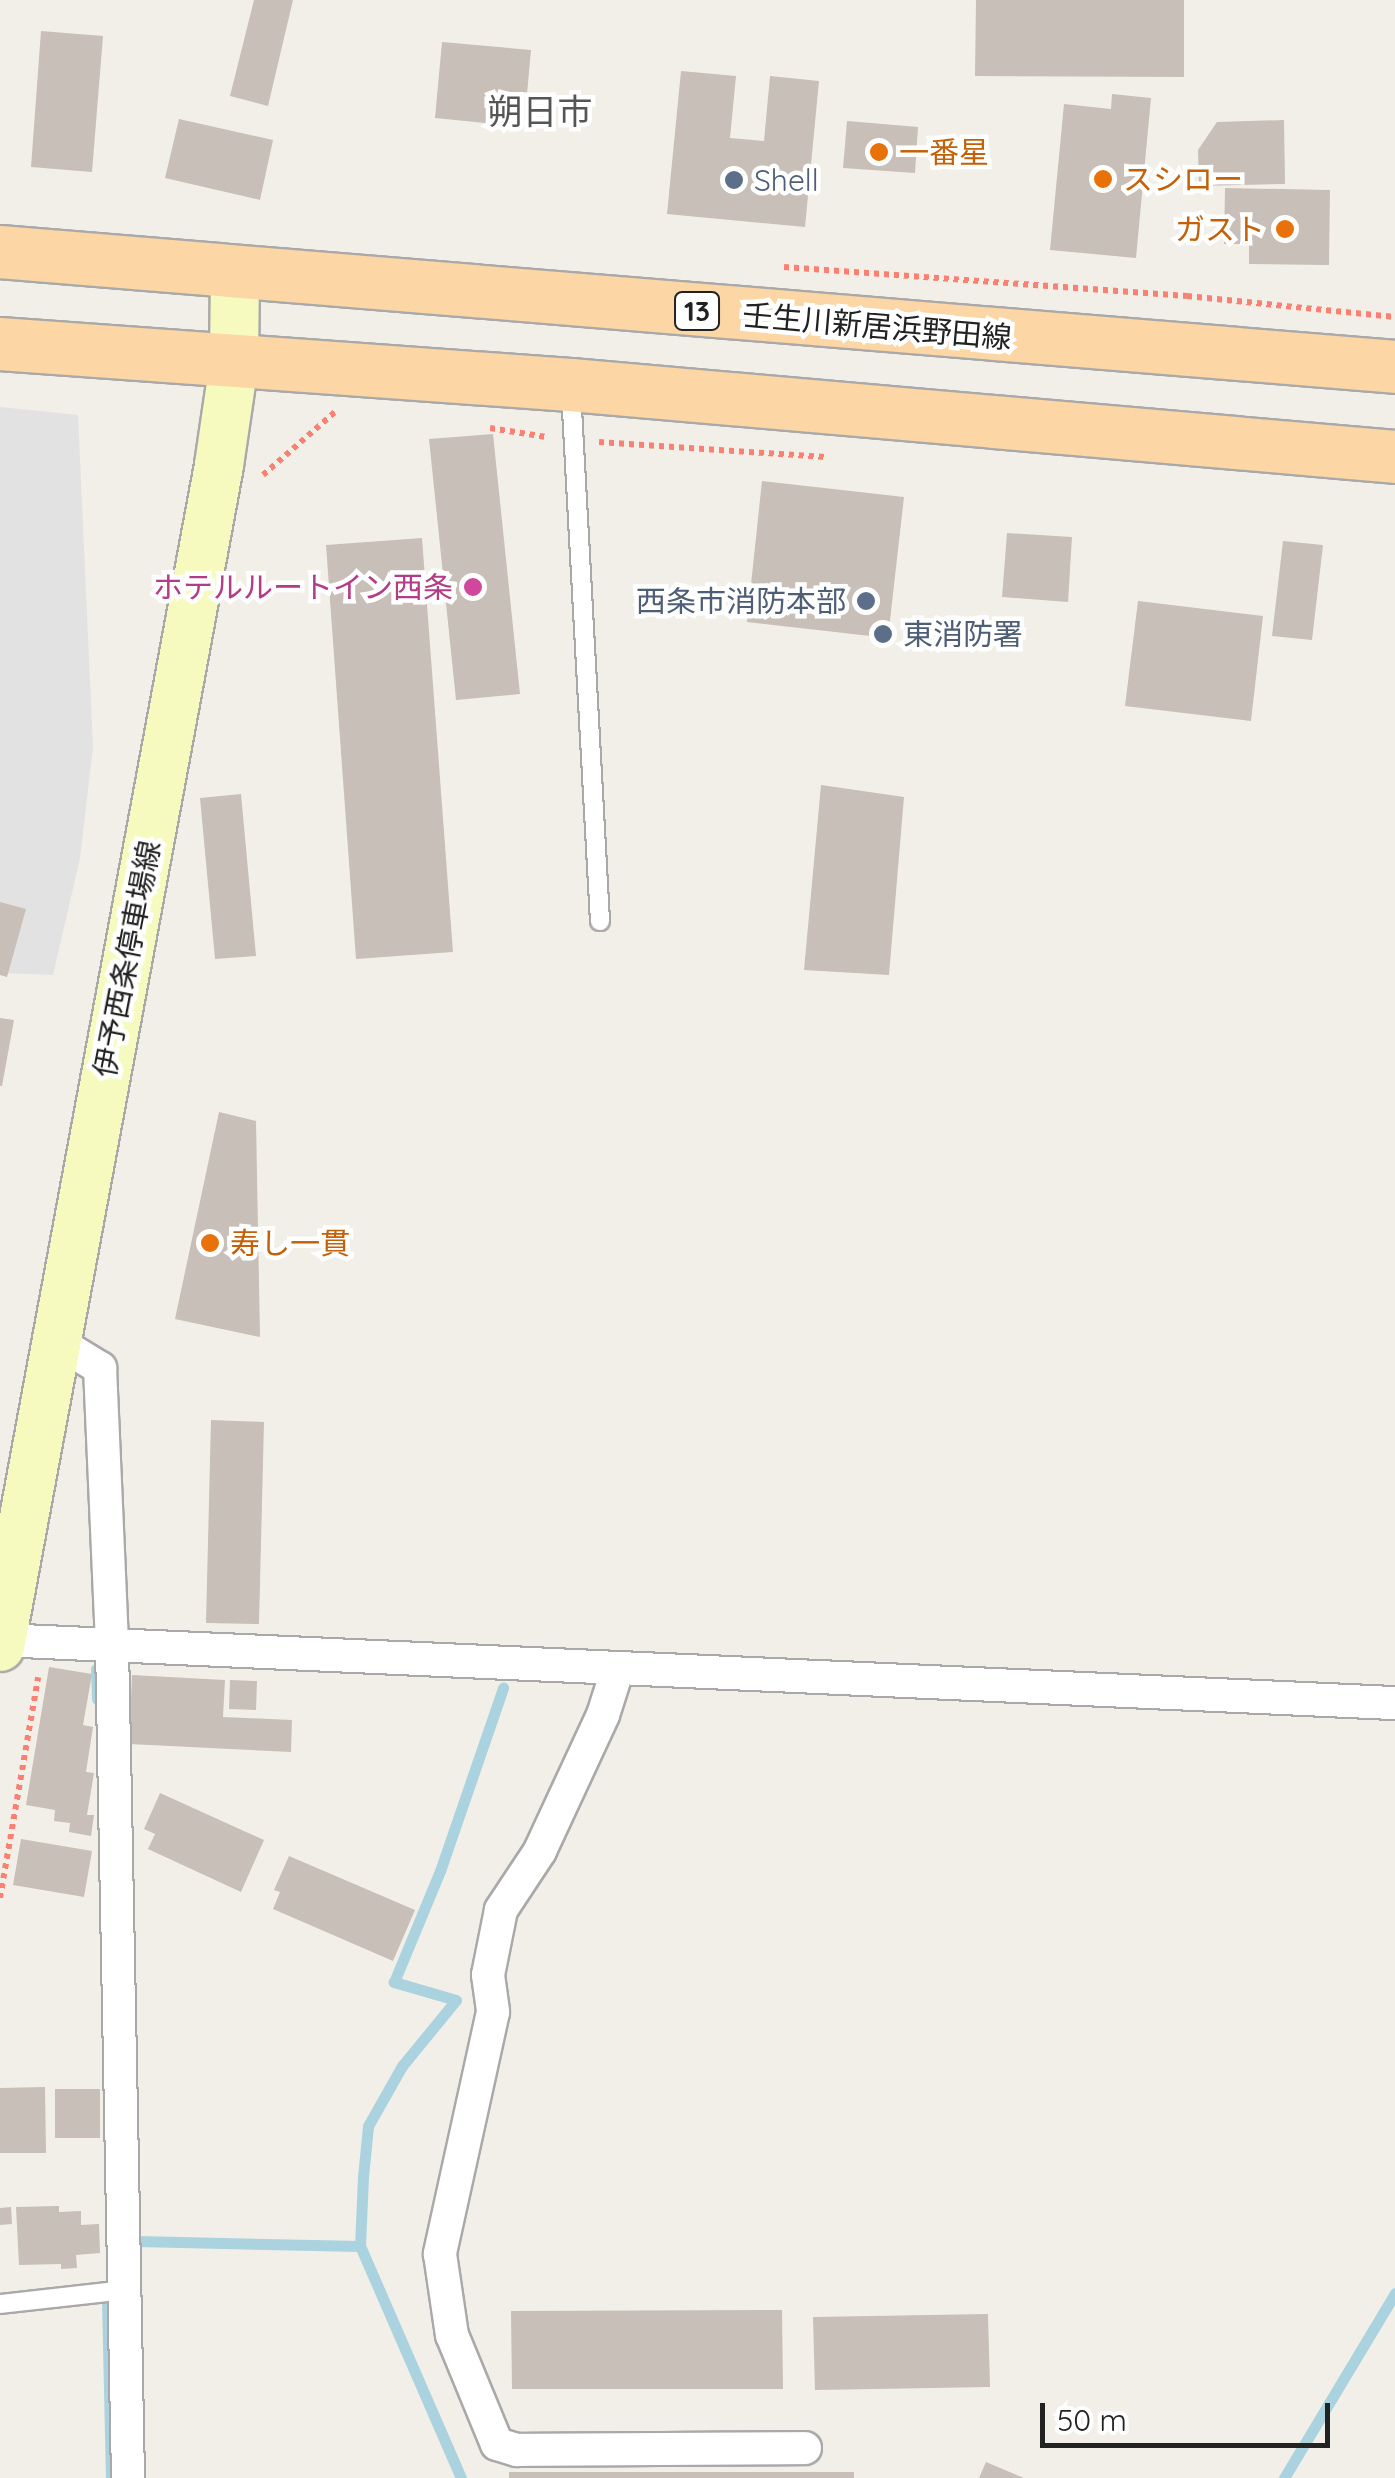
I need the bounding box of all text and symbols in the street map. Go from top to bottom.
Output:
district label: 朔日市 [488,90,592,132]
place label: 一番星 [899,134,989,170]
marker: 一番星 [868,141,890,163]
place label: スシロー [1123,161,1243,197]
place label: Shell [754,162,819,198]
marker: スシロー [1092,168,1114,190]
marker: Shell [723,169,745,191]
place label: ガスト [1175,211,1265,247]
marker: ガスト [1274,218,1296,240]
road number: 13 [672,288,722,334]
street label: 壬生川新居浜野田線 [741,296,1013,356]
place label: ホテルルートイン西条 [153,569,453,605]
marker: ホテルルートイン西条 [462,576,484,598]
place label: 西条市消防本部 [636,583,846,619]
marker: 西条市消防本部 [855,590,877,612]
place label: 東消防署 [903,616,1023,652]
marker: 東消防署 [872,623,894,645]
street label: 伊予西条停車場線 [86,838,168,1080]
place label: 寿し一貫 [230,1225,350,1261]
marker: 寿し一貫 [199,1232,221,1254]
scale bar [1045,2383,1335,2445]
text: 50 m [1057,2401,1127,2439]

